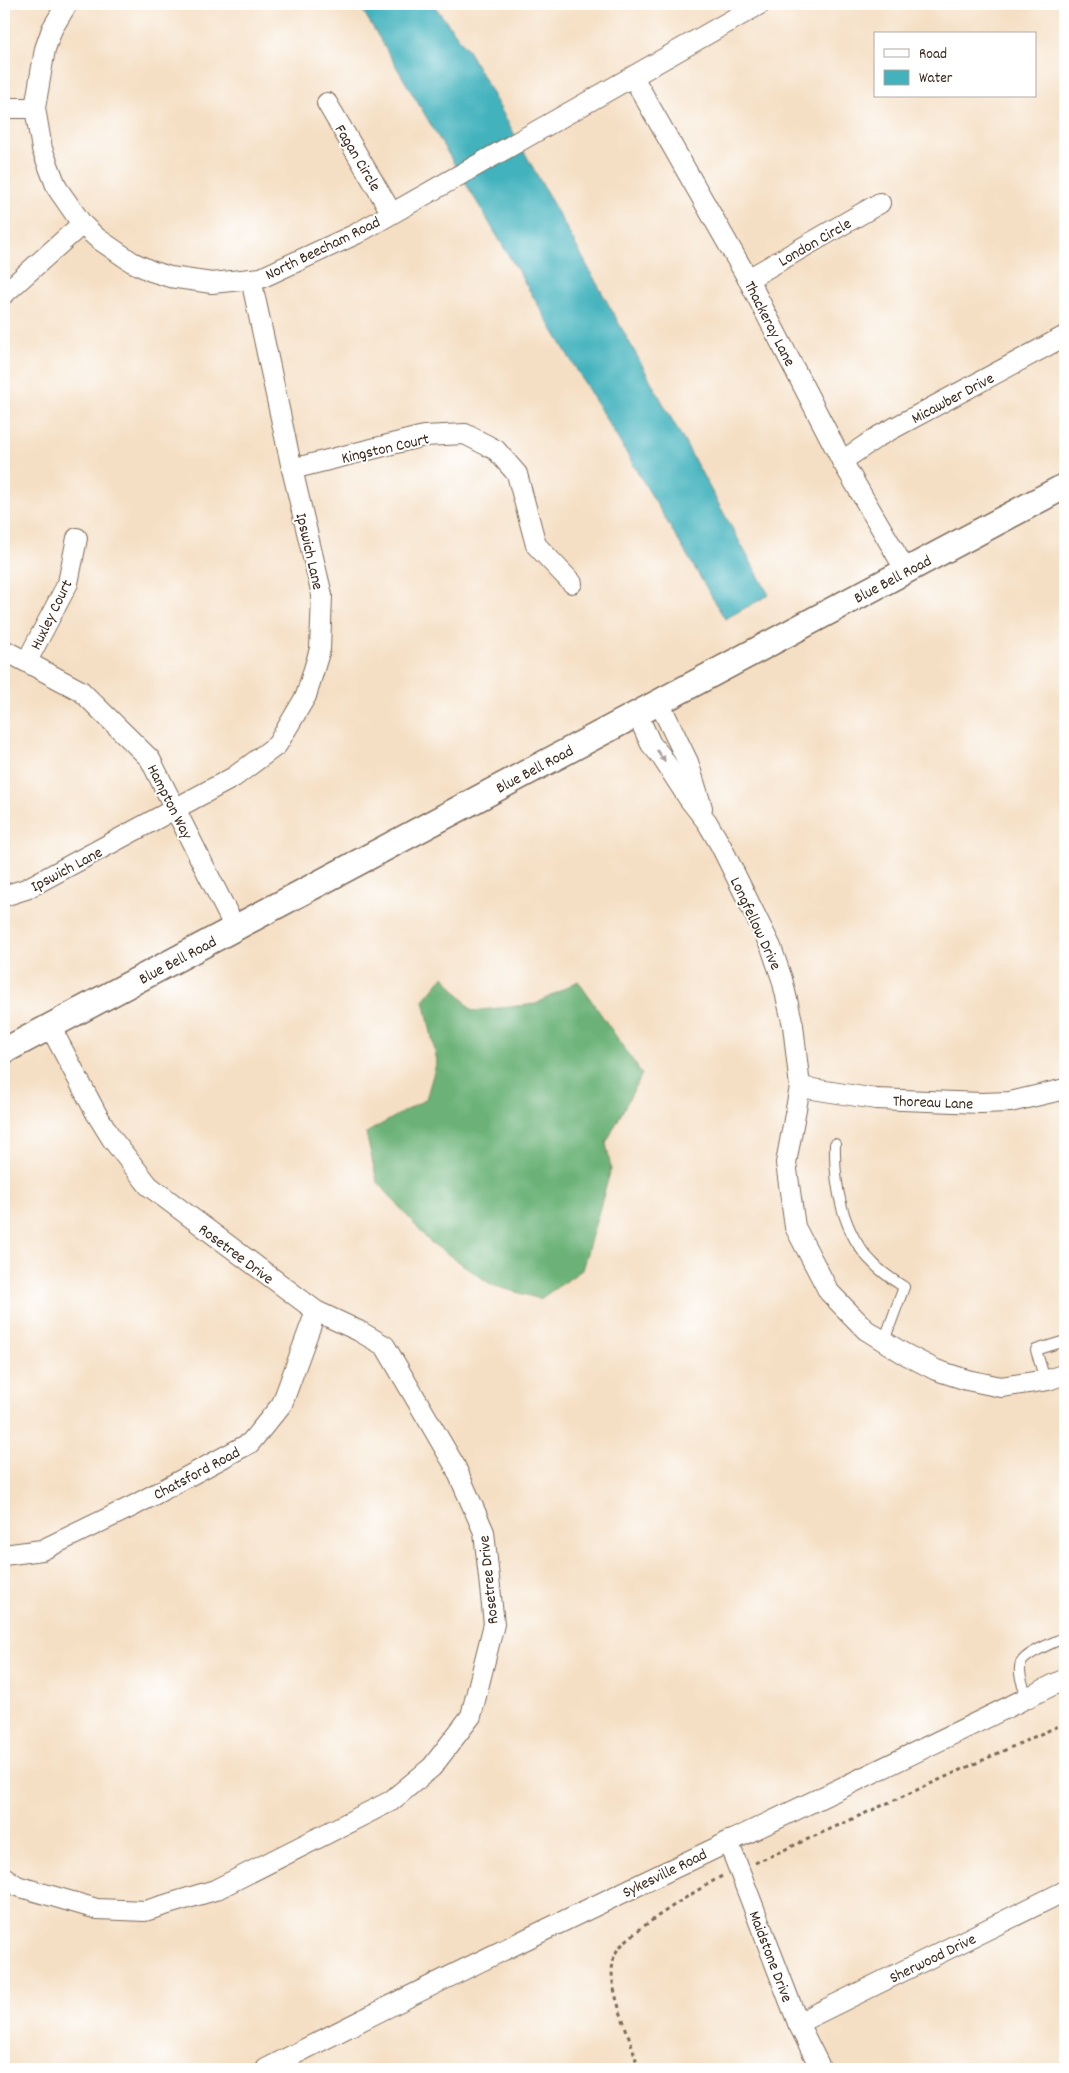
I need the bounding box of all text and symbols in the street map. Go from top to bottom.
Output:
legend [874,32,1036,98]
text: Road [919,44,947,66]
text: Water [919,68,953,90]
street label: Fagan Circle [328,121,386,196]
street label: North Beecham Road [262,211,384,287]
street label: London Circle [775,213,856,273]
street label: Thackeray Lane [737,277,800,371]
street label: Micawber Drive [908,368,999,431]
street label: Kingston Court [339,428,432,471]
street label: Ipswich Lane [289,511,329,592]
street label: Blue Bell Road [850,550,936,610]
street label: Huxley Court [25,576,79,654]
street label: Blue Bell Road [492,740,578,800]
one-way arrow [656,749,666,763]
street label: Hampton Way [140,761,198,844]
street label: Ipswich Lane [27,842,107,899]
street label: Longfellow Drive [723,874,786,974]
street label: Blue Bell Road [135,931,221,991]
street label: Thoreau Lane [892,1091,973,1116]
street label: Rosetree Drive [193,1219,278,1291]
street label: Chatsford Road [150,1442,245,1507]
street label: Rosetree Drive [473,1534,506,1625]
street label: Sykesville Road [619,1844,711,1905]
street label: Maidstone Drive [742,1908,798,2006]
street label: Sherwood Drive [886,1928,980,1990]

